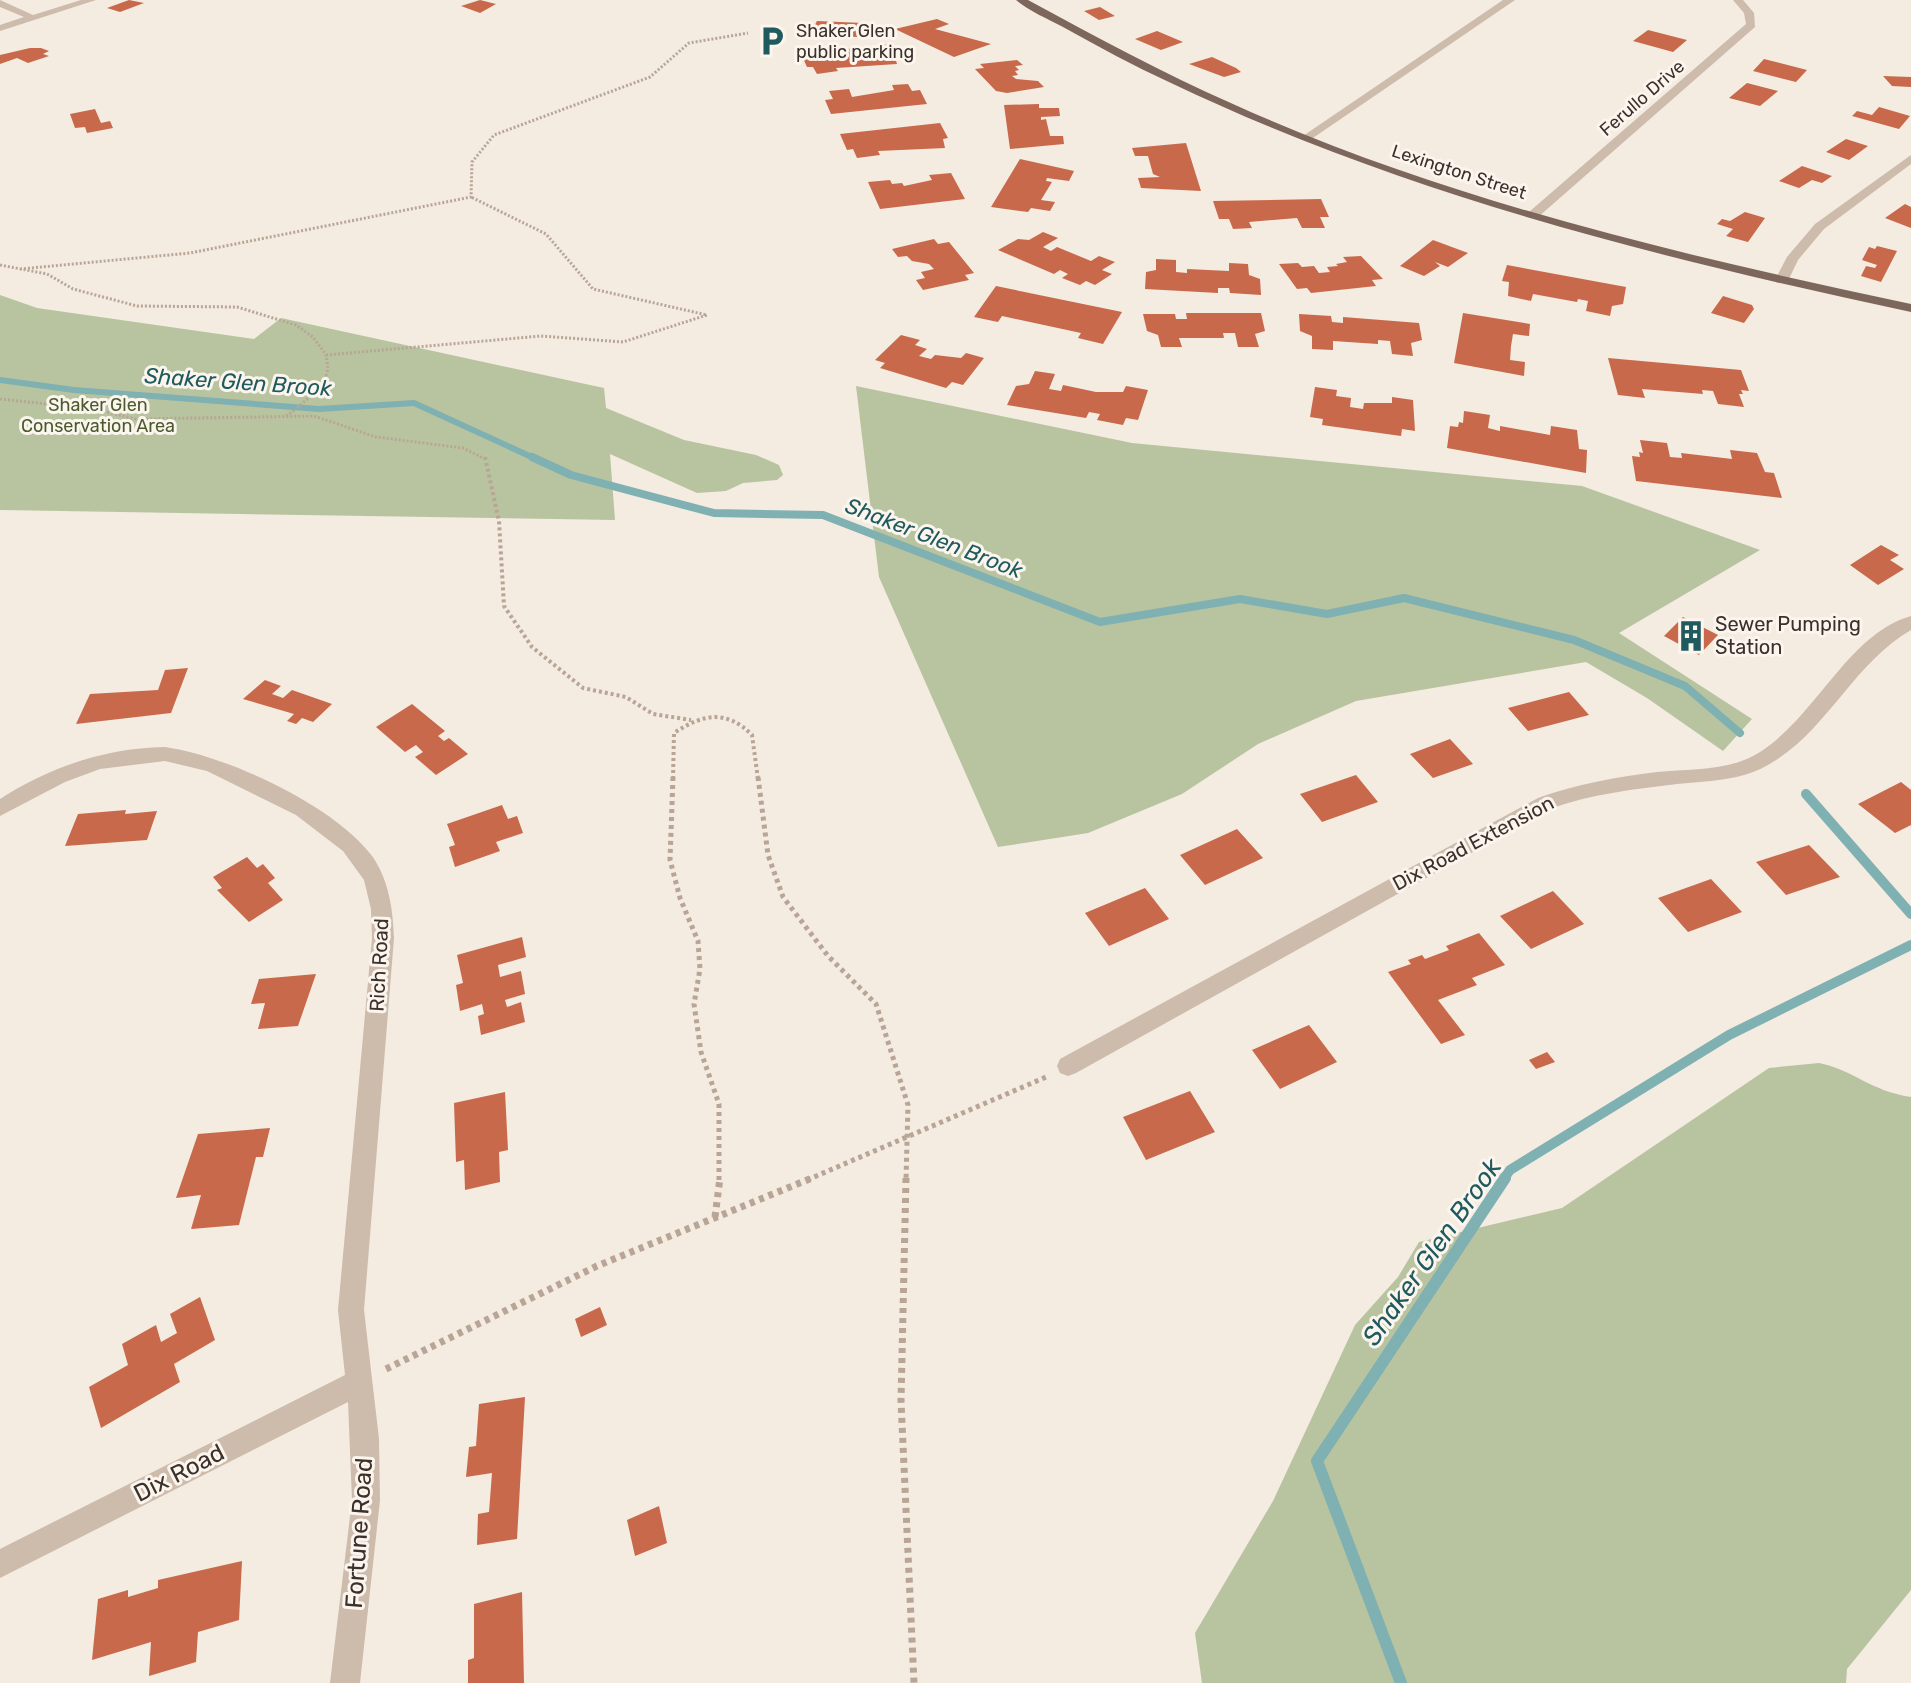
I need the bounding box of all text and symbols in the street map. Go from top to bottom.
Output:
place label: Shaker Glen public parking [796,20,914,63]
parking icon: Shaker Glen public parking [755,24,789,58]
street label: Ferullo Drive [1595,55,1689,141]
street label: Lexington Street [1389,140,1529,204]
water label: Shaker Glen Brook [144,362,333,402]
park label: Shaker Glen Conservation Area [21,394,175,437]
water label: Shaker Glen Brook [842,492,1027,584]
place label: Sewer Pumping Station [1715,612,1861,659]
building icon: Sewer Pumping Station [1674,619,1708,653]
street label: Dix Road Extension [1388,790,1558,896]
street label: Rich Road [365,918,393,1012]
water label: Shaker Glen Brook [1356,1152,1509,1352]
street label: Dix Road [129,1438,229,1508]
street label: Fortune Road [340,1457,378,1609]

